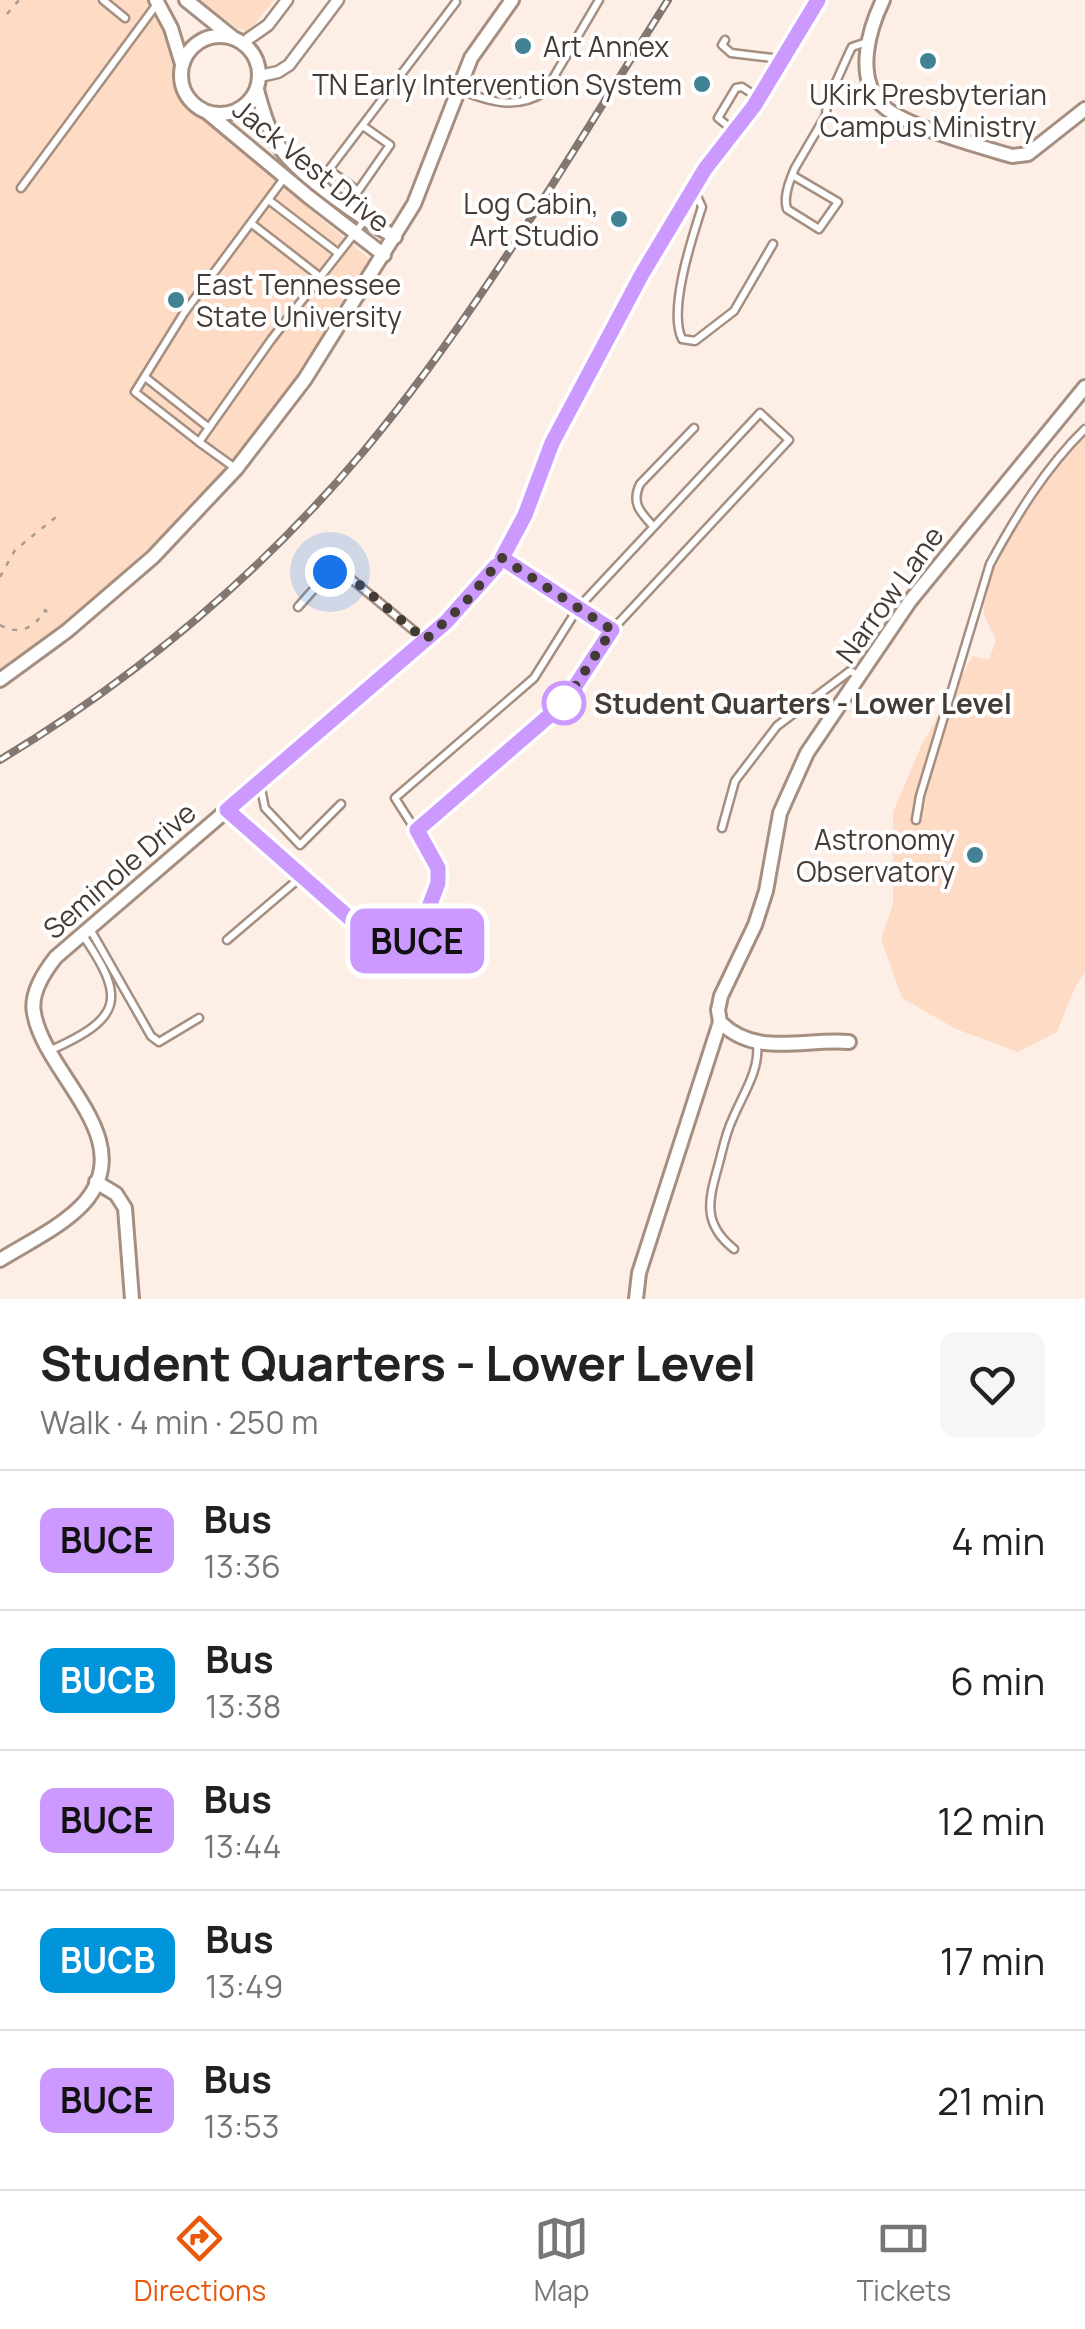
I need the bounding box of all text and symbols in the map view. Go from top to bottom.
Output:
place label: Art Annex [543,27,669,65]
marker: Art Annex [512,35,534,57]
marker: UKirk Presbyterian Campus Ministry [917,50,939,72]
place label: TN Early Intervention System [312,65,682,103]
marker: TN Early Intervention System [691,73,713,95]
place label: UKirk Presbyterian Campus Ministry [809,75,1047,145]
street label: Jack Vest Drive [225,90,399,240]
place label: Log Cabin, Art Studio [463,184,599,254]
marker: Log Cabin, Art Studio [608,208,630,230]
place label: East Tennessee State University [196,265,402,335]
marker: East Tennessee State University [165,289,187,311]
street label: Narrow Lane [826,518,952,670]
your location [305,547,355,597]
marker: Student Quarters - Lower Level [543,682,585,724]
place label: Student Quarters - Lower Level [594,684,1012,722]
street label: Seminole Drive [35,793,203,947]
place label: Astronomy Observatory [796,820,955,890]
marker: Astronomy Observatory [964,844,986,866]
line badge: BUCE [347,908,487,974]
text: BUCE [370,917,464,965]
text: Student Quarters - Lower Level [40,1330,756,1395]
button: heart [940,1332,1045,1437]
text: Walk · 4 min · 250 m [40,1400,318,1444]
text: Bus [204,1492,272,1544]
text: 4 min [951,1514,1045,1566]
text: BUCE [60,1516,154,1564]
text: 13:36 [204,1544,281,1588]
text: Bus [205,1632,274,1684]
text: 6 min [950,1654,1045,1706]
text: BUCB [60,1656,155,1704]
text: 13:38 [205,1684,281,1728]
text: Bus [204,1772,272,1824]
text: 12 min [937,1794,1045,1846]
text: BUCE [60,1796,154,1844]
text: 13:44 [204,1824,281,1868]
text: Bus [205,1912,274,1964]
text: 17 min [940,1934,1045,1986]
text: BUCB [60,1936,155,1984]
text: 13:49 [205,1964,283,2008]
text: Bus [204,2052,272,2104]
text: 21 min [937,2074,1045,2126]
text: BUCE [60,2076,154,2124]
text: 13:53 [204,2104,280,2148]
tab: Directions [134,2211,266,2309]
tab: Map [534,2211,589,2309]
tab: Tickets [857,2211,951,2309]

